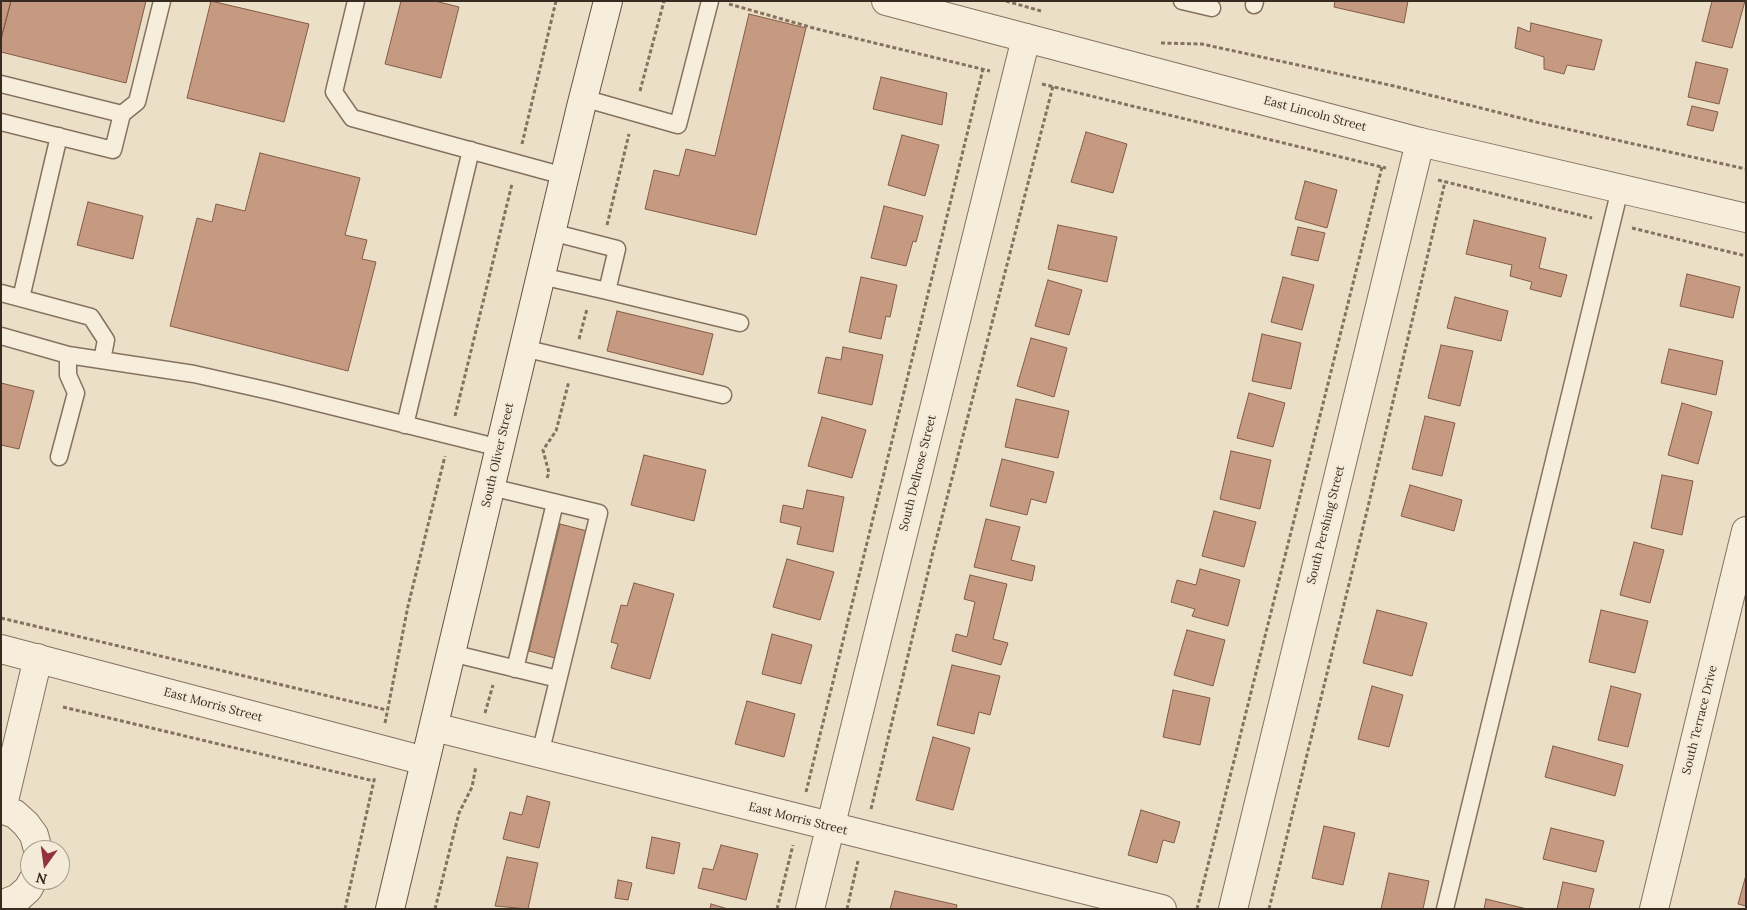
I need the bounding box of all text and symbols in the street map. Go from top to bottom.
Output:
street label: East Lincoln Street [1262,93,1368,135]
street label: South Oliver Street [479,401,517,509]
street label: South Dellrose Street [897,413,939,533]
street label: South Pershing Street [1304,464,1348,586]
street label: South Terrace Drive [1679,664,1721,776]
street label: East Morris Street [162,685,264,725]
street label: East Morris Street [747,800,849,838]
north arrow [20,840,70,890]
text: N [34,869,49,889]

